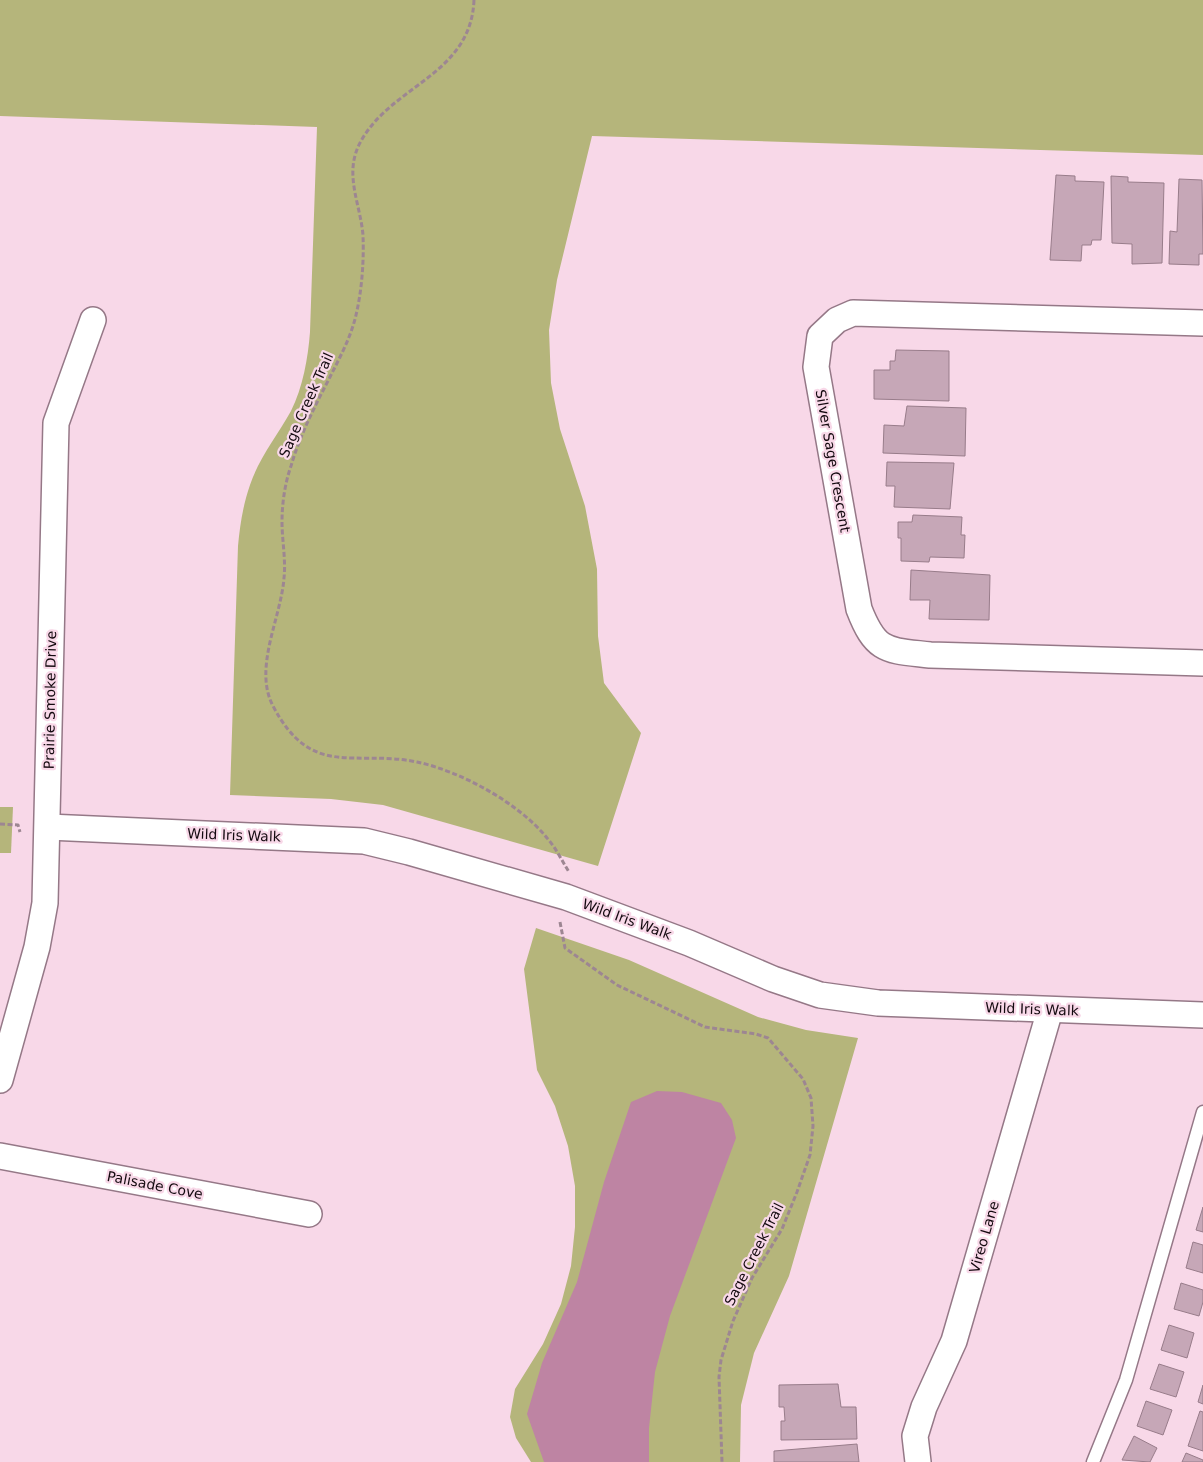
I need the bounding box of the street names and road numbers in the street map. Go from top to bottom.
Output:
street label: Sage Creek Trail [276,350,336,460]
street label: Silver Sage Crescent [813,388,854,534]
street label: Prairie Smoke Drive [41,631,59,769]
street label: Wild Iris Walk [187,825,282,845]
street label: Wild Iris Walk [580,895,675,943]
street label: Wild Iris Walk [985,999,1080,1019]
street label: Palisade Cove [106,1168,204,1202]
street label: Vireo Lane [966,1199,1002,1275]
street label: Sage Creek Trail [721,1200,787,1308]

